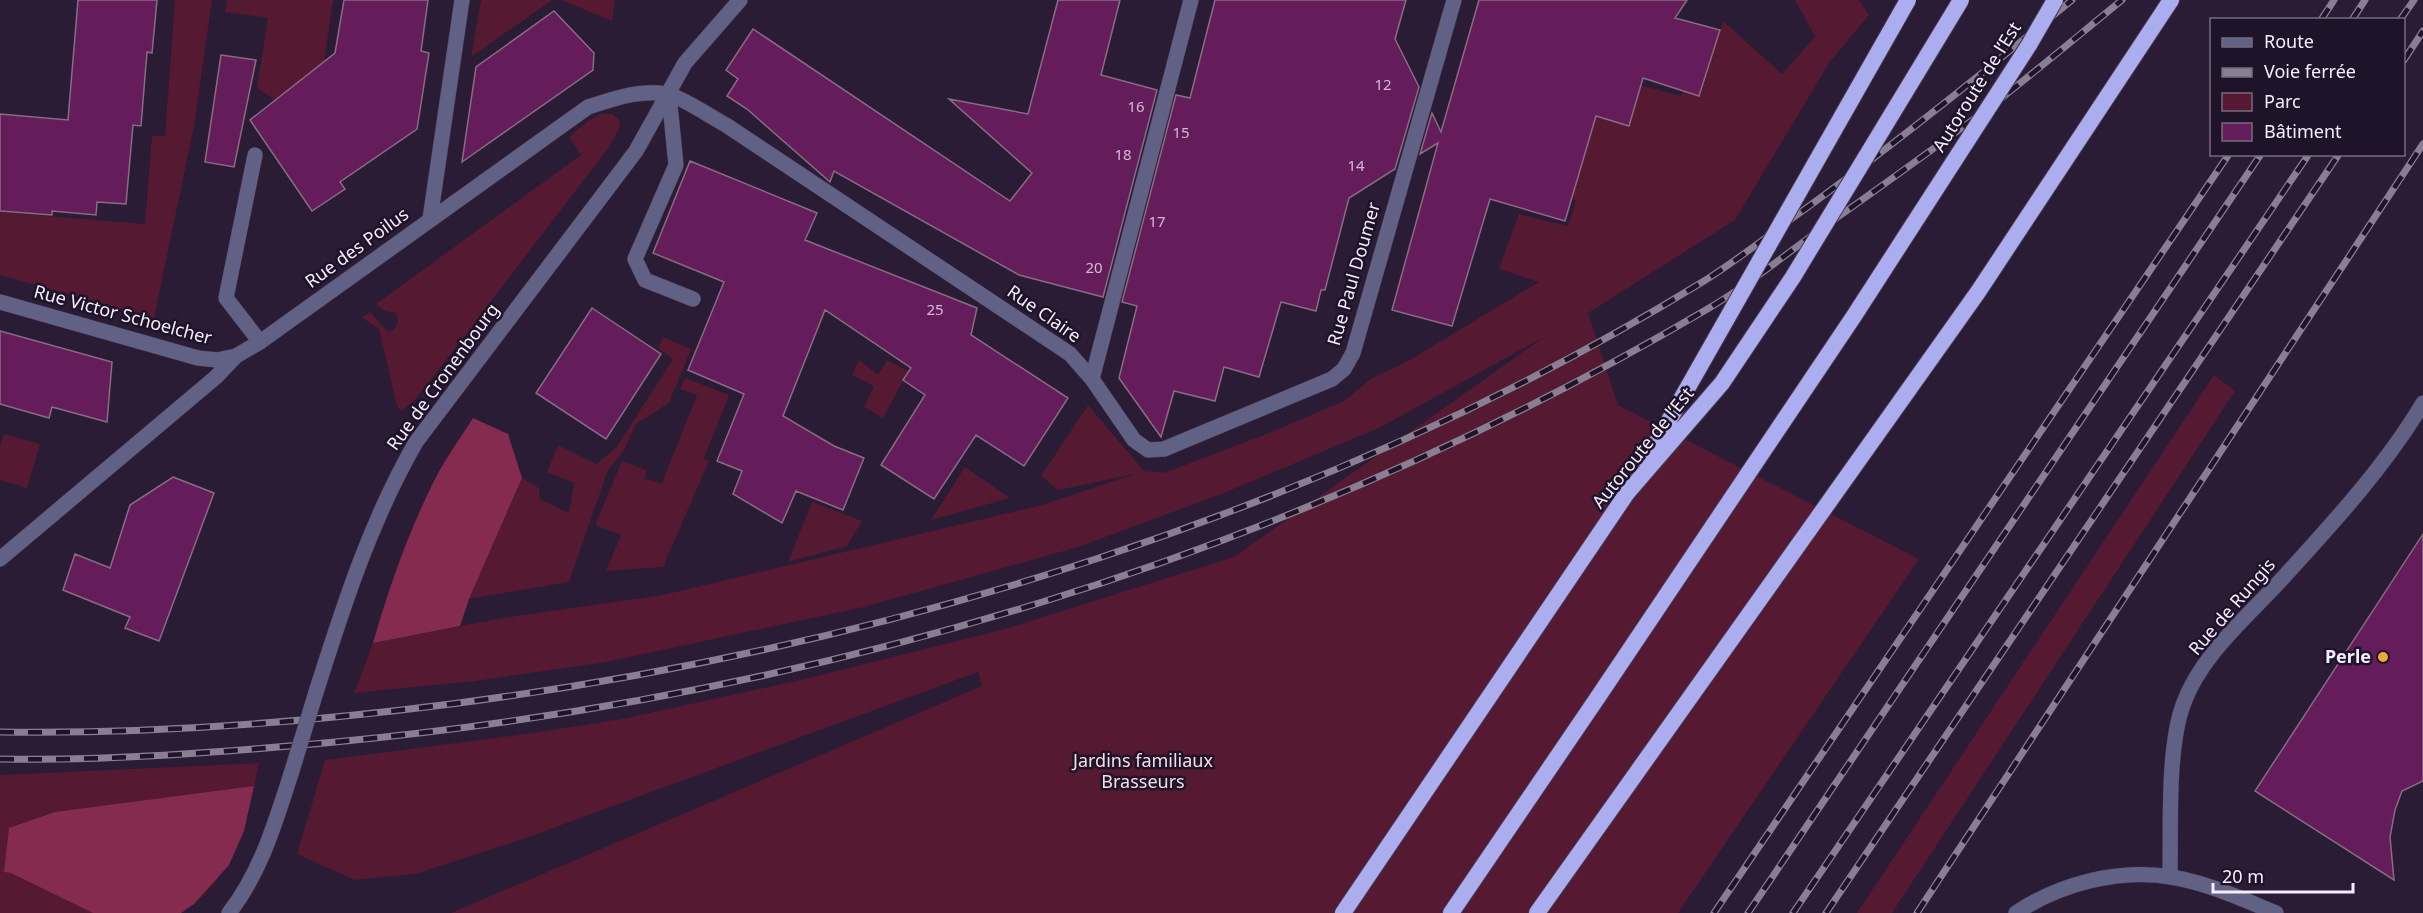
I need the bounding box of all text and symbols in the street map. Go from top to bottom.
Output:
street label: Autoroute de l’Est [1926,16,2026,156]
legend [2210,18,2405,156]
text: Route [2264,29,2314,53]
text: Voie ferrée [2264,59,2356,83]
house number: 12 [1374,74,1392,94]
text: Parc [2264,89,2301,113]
house number: 16 [1127,96,1145,116]
text: Bâtiment [2264,119,2342,143]
house number: 15 [1172,122,1190,142]
house number: 18 [1114,144,1132,164]
house number: 14 [1347,155,1365,175]
street label: Rue Paul Doumer [1321,199,1385,348]
street label: Rue des Poilus [300,201,413,293]
house number: 17 [1148,211,1166,231]
house number: 20 [1085,257,1103,277]
street label: Rue Victor Schoelcher [32,279,215,350]
street label: Rue Claire [1003,279,1086,347]
street label: Rue de Cronenbourg [381,298,504,455]
house number: 25 [926,299,944,319]
street label: Autoroute de l’Est [1586,381,1699,513]
street label: Rue de Rungis [2183,553,2280,660]
place label: Perle [2325,644,2371,668]
marker: Perle [2376,650,2390,664]
park label: Jardins familiaux Brasseurs [1071,748,1213,793]
scale bar [2213,856,2352,894]
text: 20 m [2222,864,2264,888]

